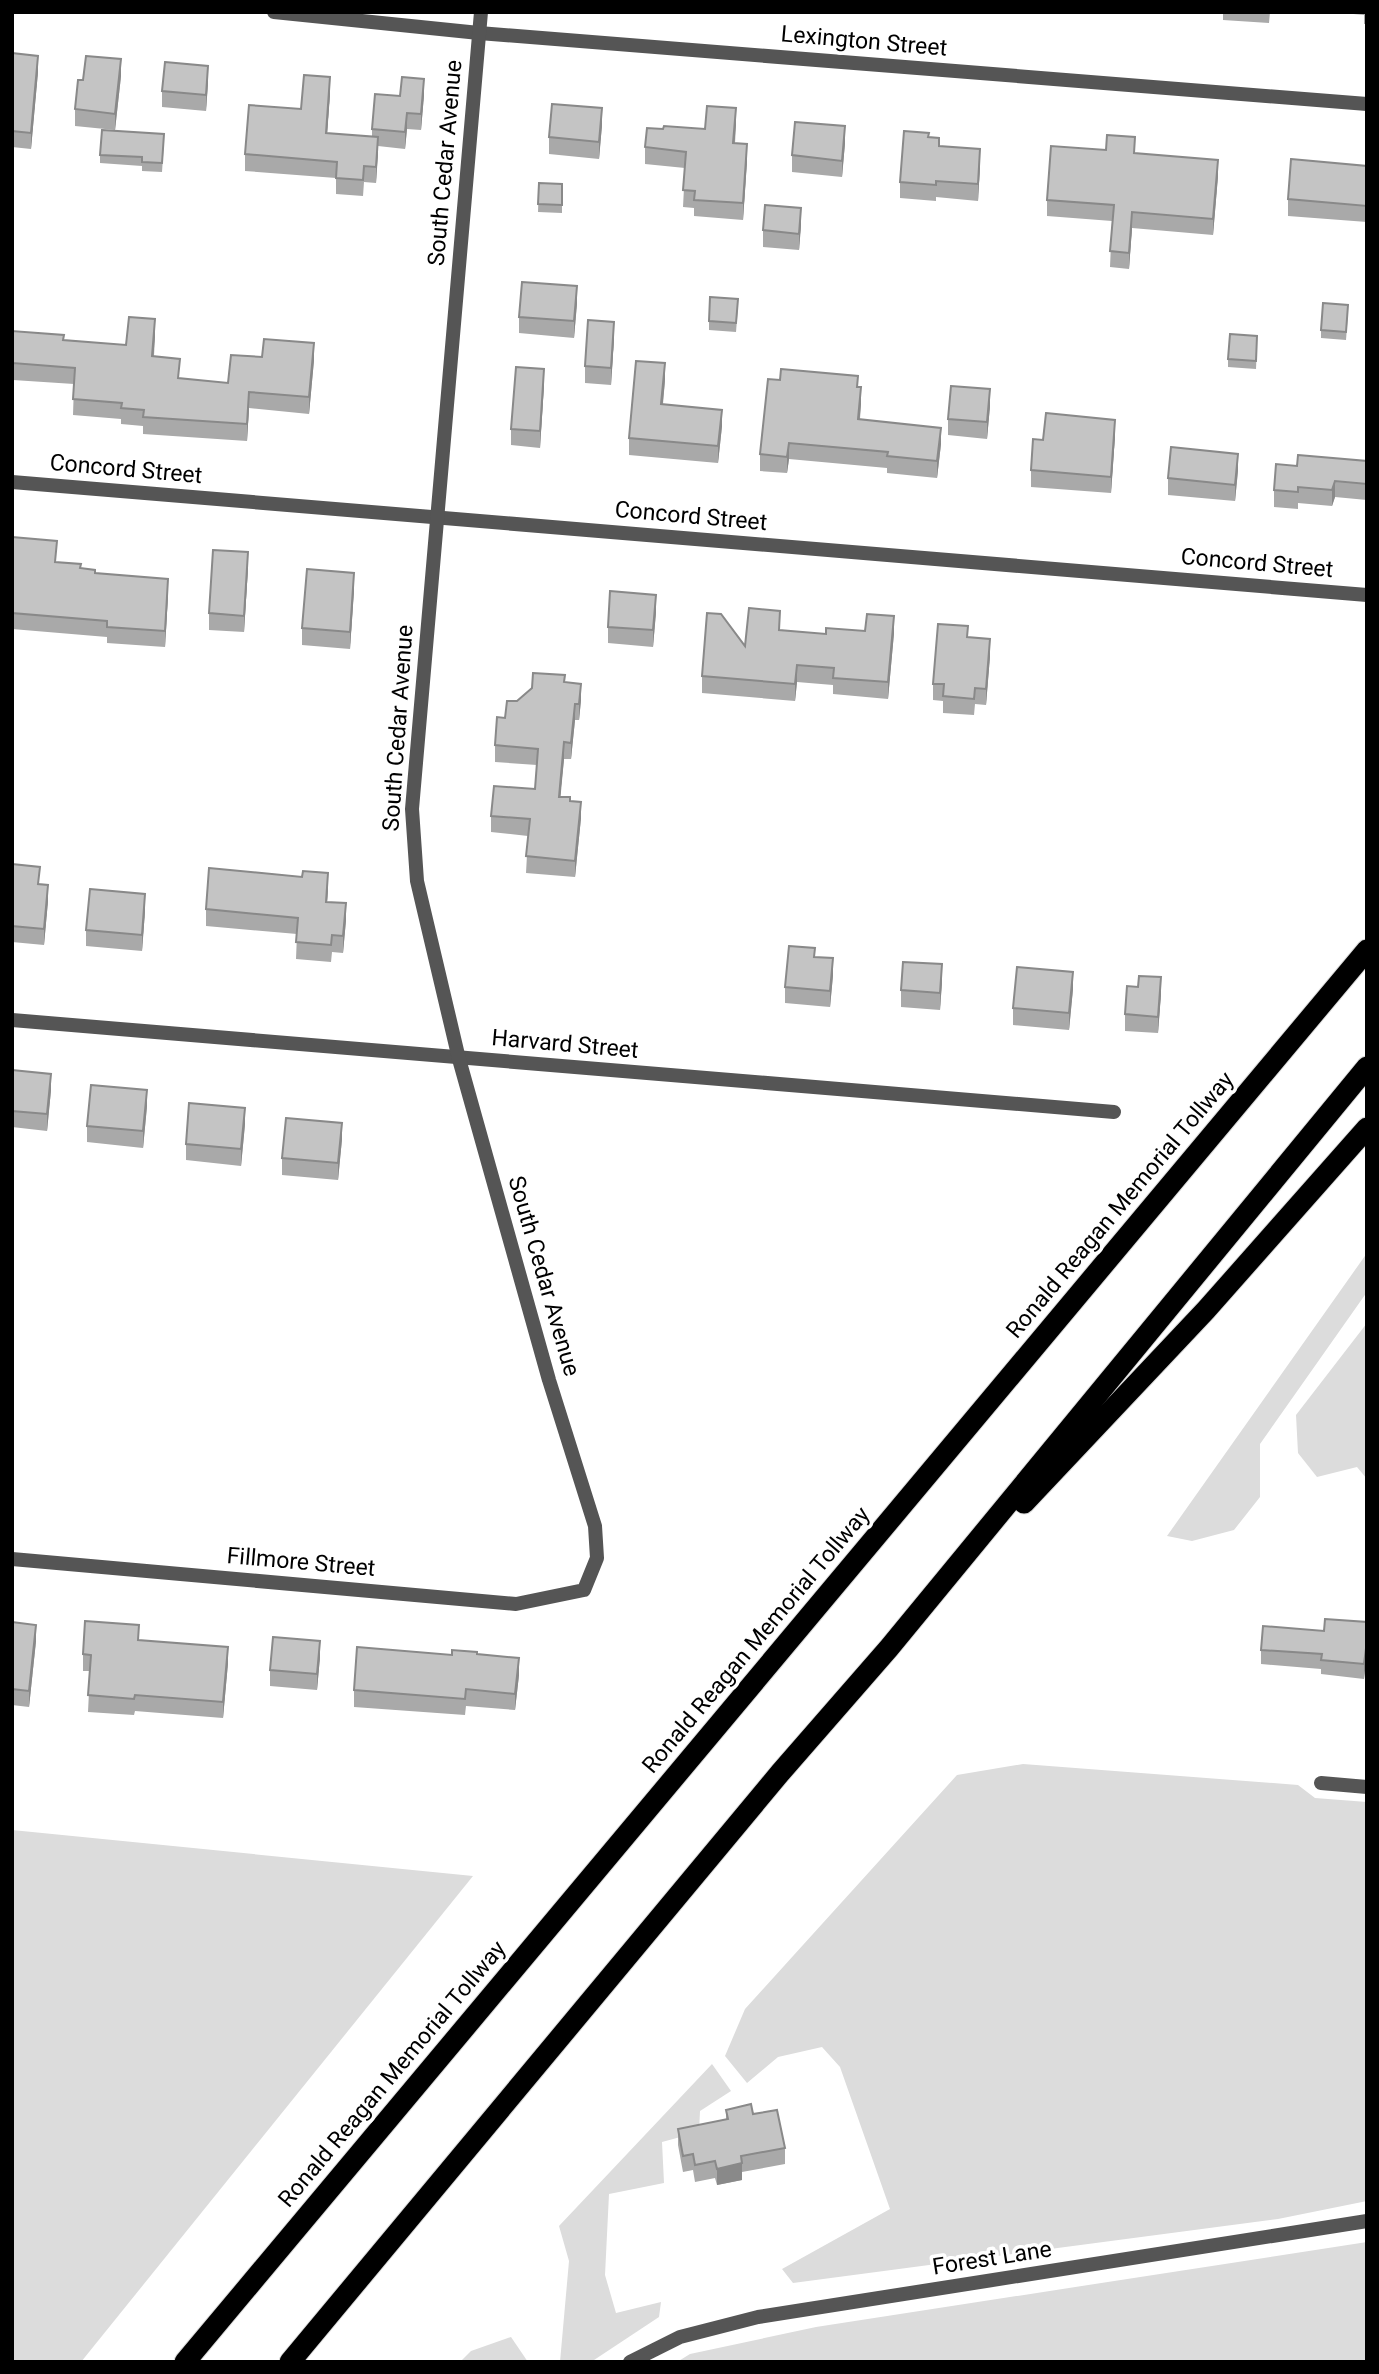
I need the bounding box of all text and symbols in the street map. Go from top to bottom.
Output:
street label: Lexington Street [780,20,948,62]
street label: South Cedar Avenue [423,59,467,267]
street label: Concord Street [49,449,203,489]
street label: Concord Street [614,496,768,536]
street label: Concord Street [1180,543,1334,583]
street label: South Cedar Avenue [377,624,419,832]
street label: Harvard Street [490,1024,640,1064]
street label: Ronald Reagan Memorial Tollway [1001,1066,1239,1344]
street label: South Cedar Avenue [503,1173,585,1379]
street label: Ronald Reagan Memorial Tollway [637,1501,875,1779]
street label: Fillmore Street [226,1542,376,1582]
street label: Ronald Reagan Memorial Tollway [273,1935,511,2213]
street label: Forest Lane [930,2235,1054,2281]

